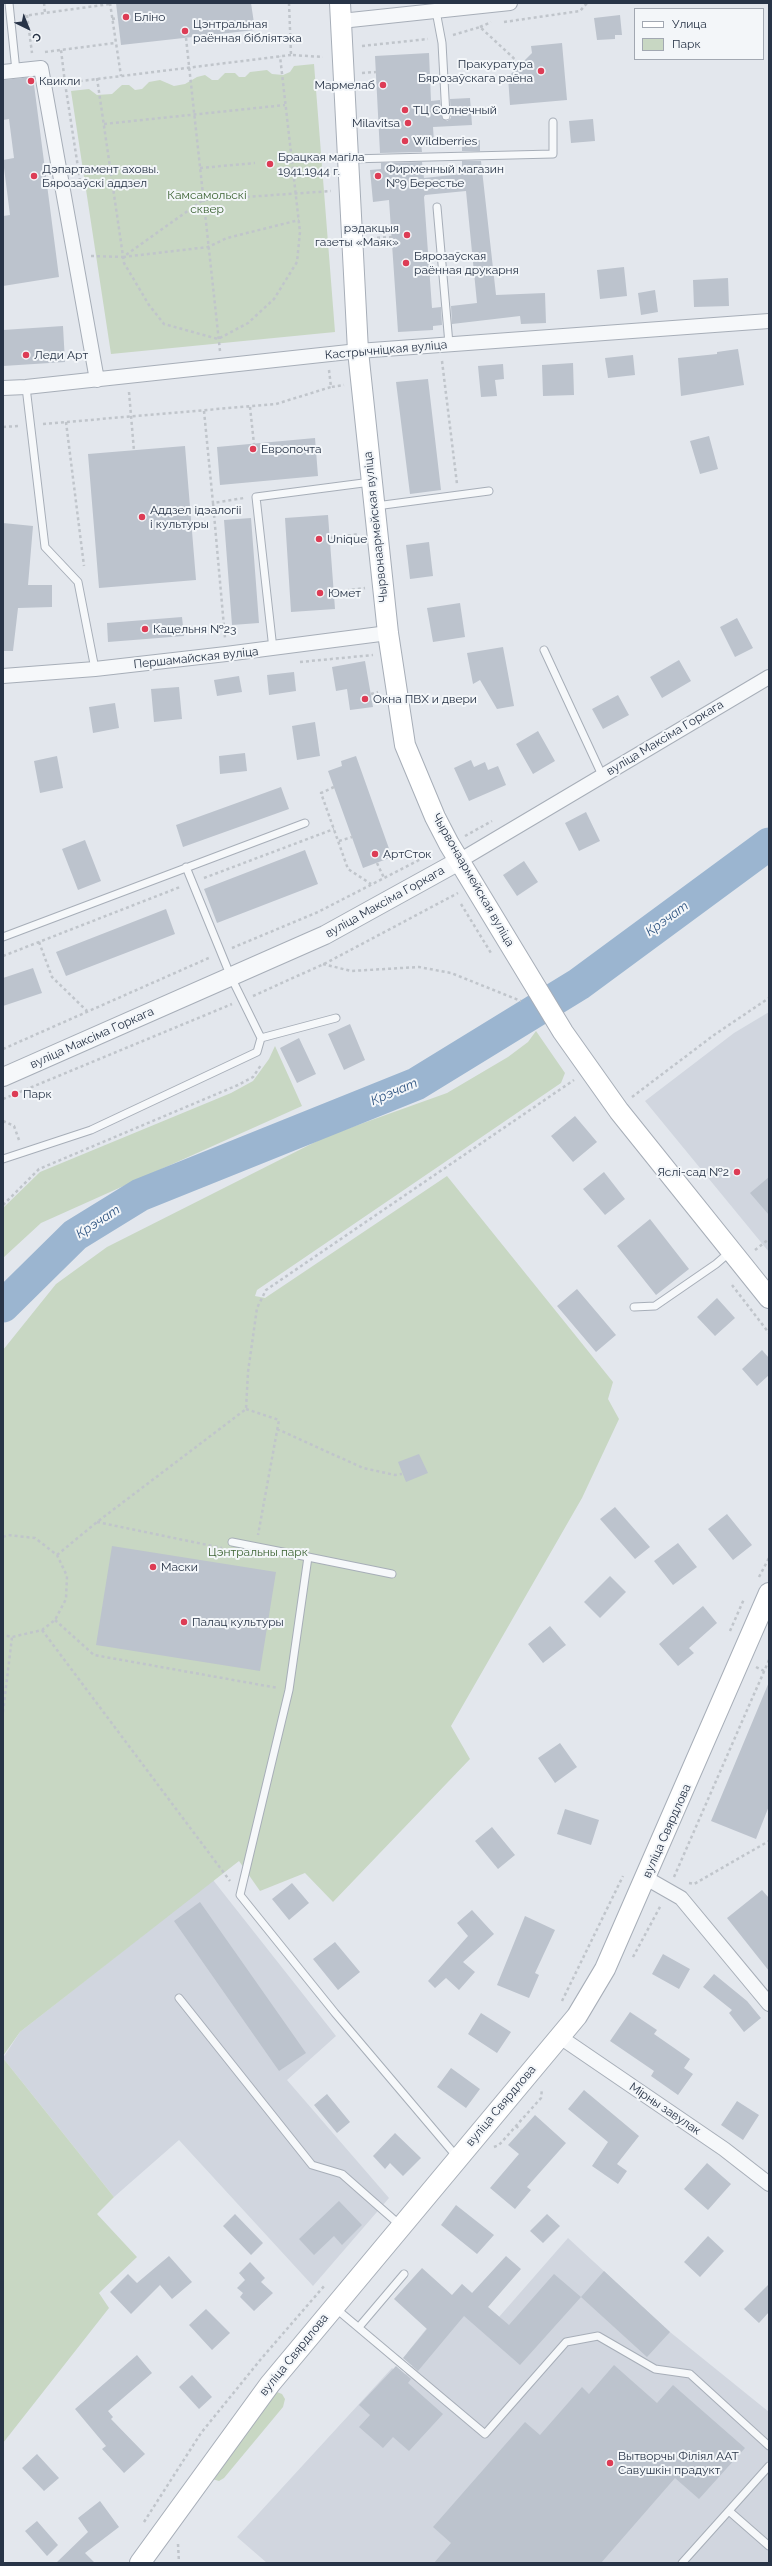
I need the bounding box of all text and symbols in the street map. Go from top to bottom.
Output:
north arrow [8,8,48,48]
legend [634,8,764,60]
place label: Бліно [134,10,165,24]
marker: Бліно [121,12,131,22]
place label: Цэнтральная раённая бібліятэка [193,17,302,45]
text: Улица [672,17,707,31]
marker: Цэнтральная раённая бібліятэка [180,26,190,36]
text: С [29,30,44,44]
text: Парк [672,37,701,51]
place label: Пракуратура Бярозаўскага раёна [418,57,533,85]
marker: Пракуратура Бярозаўскага раёна [536,66,546,76]
place label: Квикли [39,74,80,88]
marker: Квикли [26,76,36,86]
place label: Мармелаб [314,78,375,92]
marker: Мармелаб [378,80,388,90]
place label: ТЦ Солнечный [413,103,497,117]
marker: ТЦ Солнечный [400,105,410,115]
place label: Milavitsa [352,116,400,130]
marker: Milavitsa [403,118,413,128]
place label: Wildberries [413,134,477,148]
marker: Wildberries [400,136,410,146]
place label: Брацкая магіла 1941,1944 г. [278,150,365,178]
marker: Брацкая магіла 1941,1944 г. [265,159,275,169]
place label: Дэпартамент аховы. Бярозаўскі аддзел [42,162,158,190]
place label: Фирменный магазин №9 Берестье [386,162,504,190]
marker: Дэпартамент аховы. Бярозаўскі аддзел [29,171,39,181]
marker: Фирменный магазин №9 Берестье [373,171,383,181]
park label: Камсамольскі сквер [167,188,247,216]
place label: рэдакцыя газеты «Маяк» [315,221,399,249]
marker: рэдакцыя газеты «Маяк» [402,230,412,240]
place label: Бярозаўская раённая друкарня [414,249,519,277]
marker: Бярозаўская раённая друкарня [401,258,411,268]
street label: Кастрычніцкая вуліца [324,337,448,363]
place label: Леди Арт [34,348,88,362]
marker: Леди Арт [21,350,31,360]
place label: Европочта [261,442,322,456]
marker: Европочта [248,444,258,454]
street label: Чырвонаармейская вуліца [361,451,391,603]
place label: Аддзел ідэалогіі і культуры [150,503,241,531]
marker: Аддзел ідэалогіі і культуры [137,512,147,522]
place label: Unique [327,532,367,546]
marker: Unique [314,534,324,544]
place label: Юмет [328,586,361,600]
marker: Юмет [315,588,325,598]
place label: Кацельня №23 [153,622,236,636]
marker: Кацельня №23 [140,624,150,634]
street label: Першамайская вуліца [133,644,259,672]
place label: Окна ПВХ и двери [373,692,477,706]
marker: Окна ПВХ и двери [360,694,370,704]
street label: вуліца Максіма Горкага [604,697,726,779]
street label: Чырвонаармейская вуліца [429,811,517,949]
place label: АртСток [383,847,432,861]
marker: АртСток [370,849,380,859]
street label: вуліца Максіма Горкага [323,863,447,941]
water label: Крэчат [643,898,691,940]
street label: вуліца Максіма Горкага [28,1004,156,1072]
water label: Крэчат [368,1075,420,1109]
place label: Парк [23,1087,52,1101]
marker: Парк [10,1089,20,1099]
place label: Яслі-сад №2 [657,1165,729,1179]
marker: Яслі-сад №2 [732,1167,742,1177]
water label: Крэчат [73,1202,123,1242]
park label: Цэнтральны парк [208,1545,308,1559]
place label: Маски [161,1560,198,1574]
marker: Маски [148,1562,158,1572]
place label: Палац культуры [192,1615,284,1629]
marker: Палац культуры [179,1617,189,1627]
street label: вуліца Свярдлова [640,1782,694,1880]
street label: вуліца Свярдлова [463,2063,539,2149]
street label: Мірны завулак [626,2080,704,2138]
street label: вуліца Свярдлова [257,2311,331,2399]
place label: Вытворчы Філіял ААТ Савушкін прадукт [618,2449,739,2477]
marker: Вытворчы Філіял ААТ Савушкін прадукт [605,2458,615,2468]

